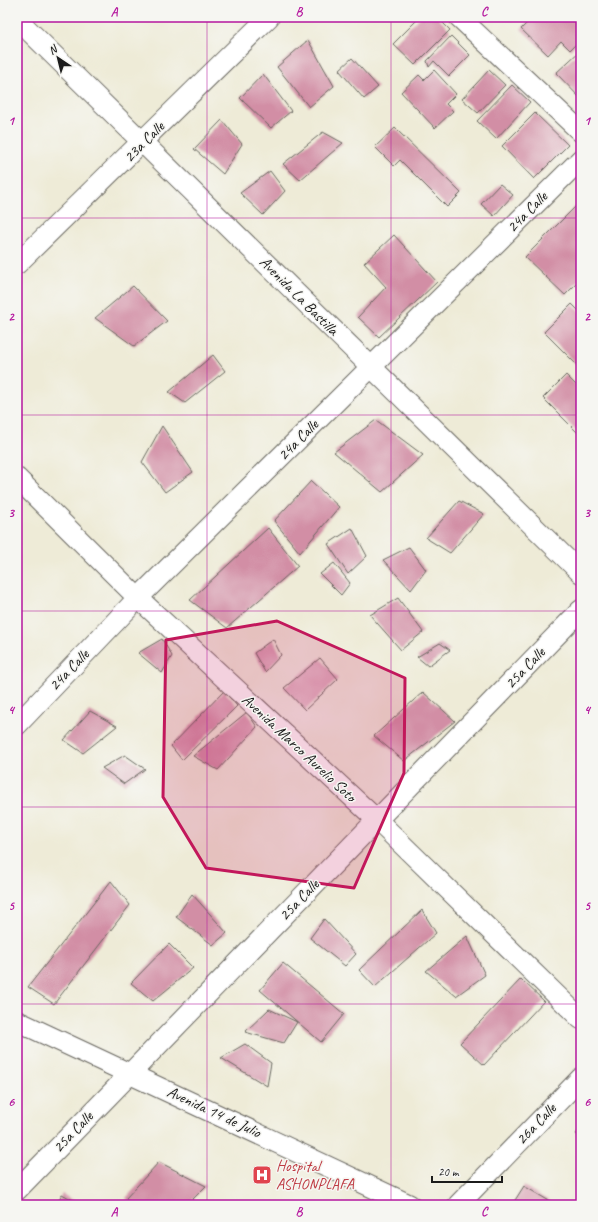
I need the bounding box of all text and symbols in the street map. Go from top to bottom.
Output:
text: A [111,4,119,20]
text: B [296,4,304,20]
text: C [481,4,489,20]
north arrow [38,38,78,78]
text: N [45,41,61,57]
text: 1 [8,113,16,129]
text: 1 [584,113,592,129]
street label: 23a Calle [119,116,170,167]
street label: 24a Calle [502,186,553,237]
street label: Avenida La Bastilla [255,252,343,340]
text: 2 [8,309,15,325]
text: 2 [584,309,591,325]
street label: 24a Calle [273,414,324,465]
text: 3 [8,505,15,521]
text: 3 [584,505,591,521]
street label: 25a Calle [500,642,551,693]
street label: 24a Calle [44,644,95,695]
street label: Avenida Marco Aurelio Soto [238,690,362,808]
text: 4 [8,702,16,718]
text: 4 [584,702,592,718]
street label: 25a Calle [274,874,325,925]
text: 5 [8,898,15,914]
text: 5 [584,898,591,914]
street label: Avenida 14 de Julio [164,1082,265,1143]
text: 6 [8,1094,15,1110]
text: 6 [584,1094,591,1110]
street label: 26a Calle [511,1098,562,1149]
street label: 25a Calle [48,1106,99,1157]
place label: Hospital ASHONPLAFA [276,1156,355,1194]
scale bar [432,1158,502,1184]
hospital icon: Hospital ASHONPLAFA [251,1164,273,1186]
text: 20 m [438,1164,460,1180]
text: A [111,1204,119,1220]
text: B [296,1204,304,1220]
text: C [481,1204,489,1220]

